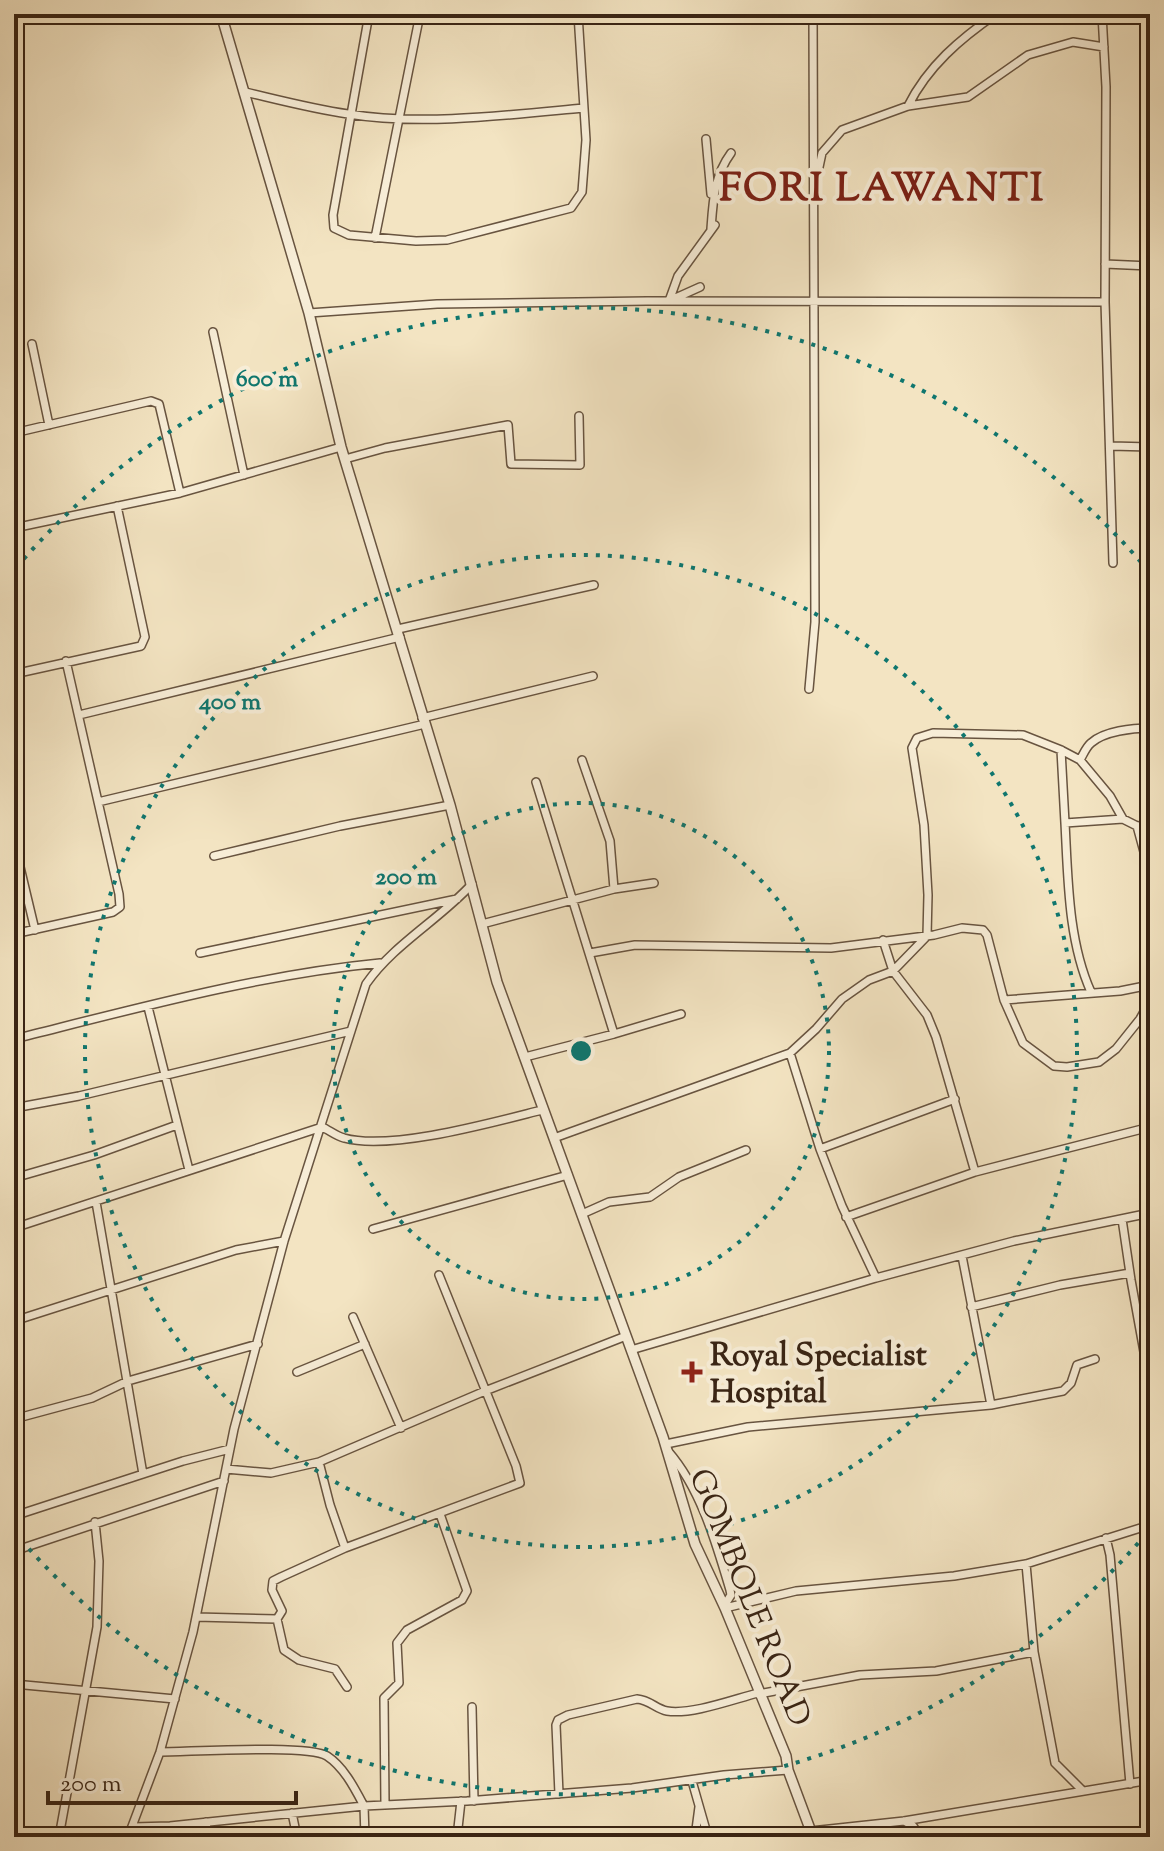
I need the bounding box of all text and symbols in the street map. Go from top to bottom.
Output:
district label: FORI LAWANTI [719,162,1045,219]
text: 600 m [236,363,298,397]
text: 400 m [198,686,261,720]
text: 200 m [375,861,437,895]
centre of rings [567,1037,595,1065]
place label: Royal Specialist Hospital [710,1334,927,1417]
marker: Royal Specialist Hospital [681,1361,703,1383]
street label: GOMBOLE ROAD [675,1462,821,1734]
scale bar [48,1755,296,1805]
text: 200 m [60,1768,122,1802]

